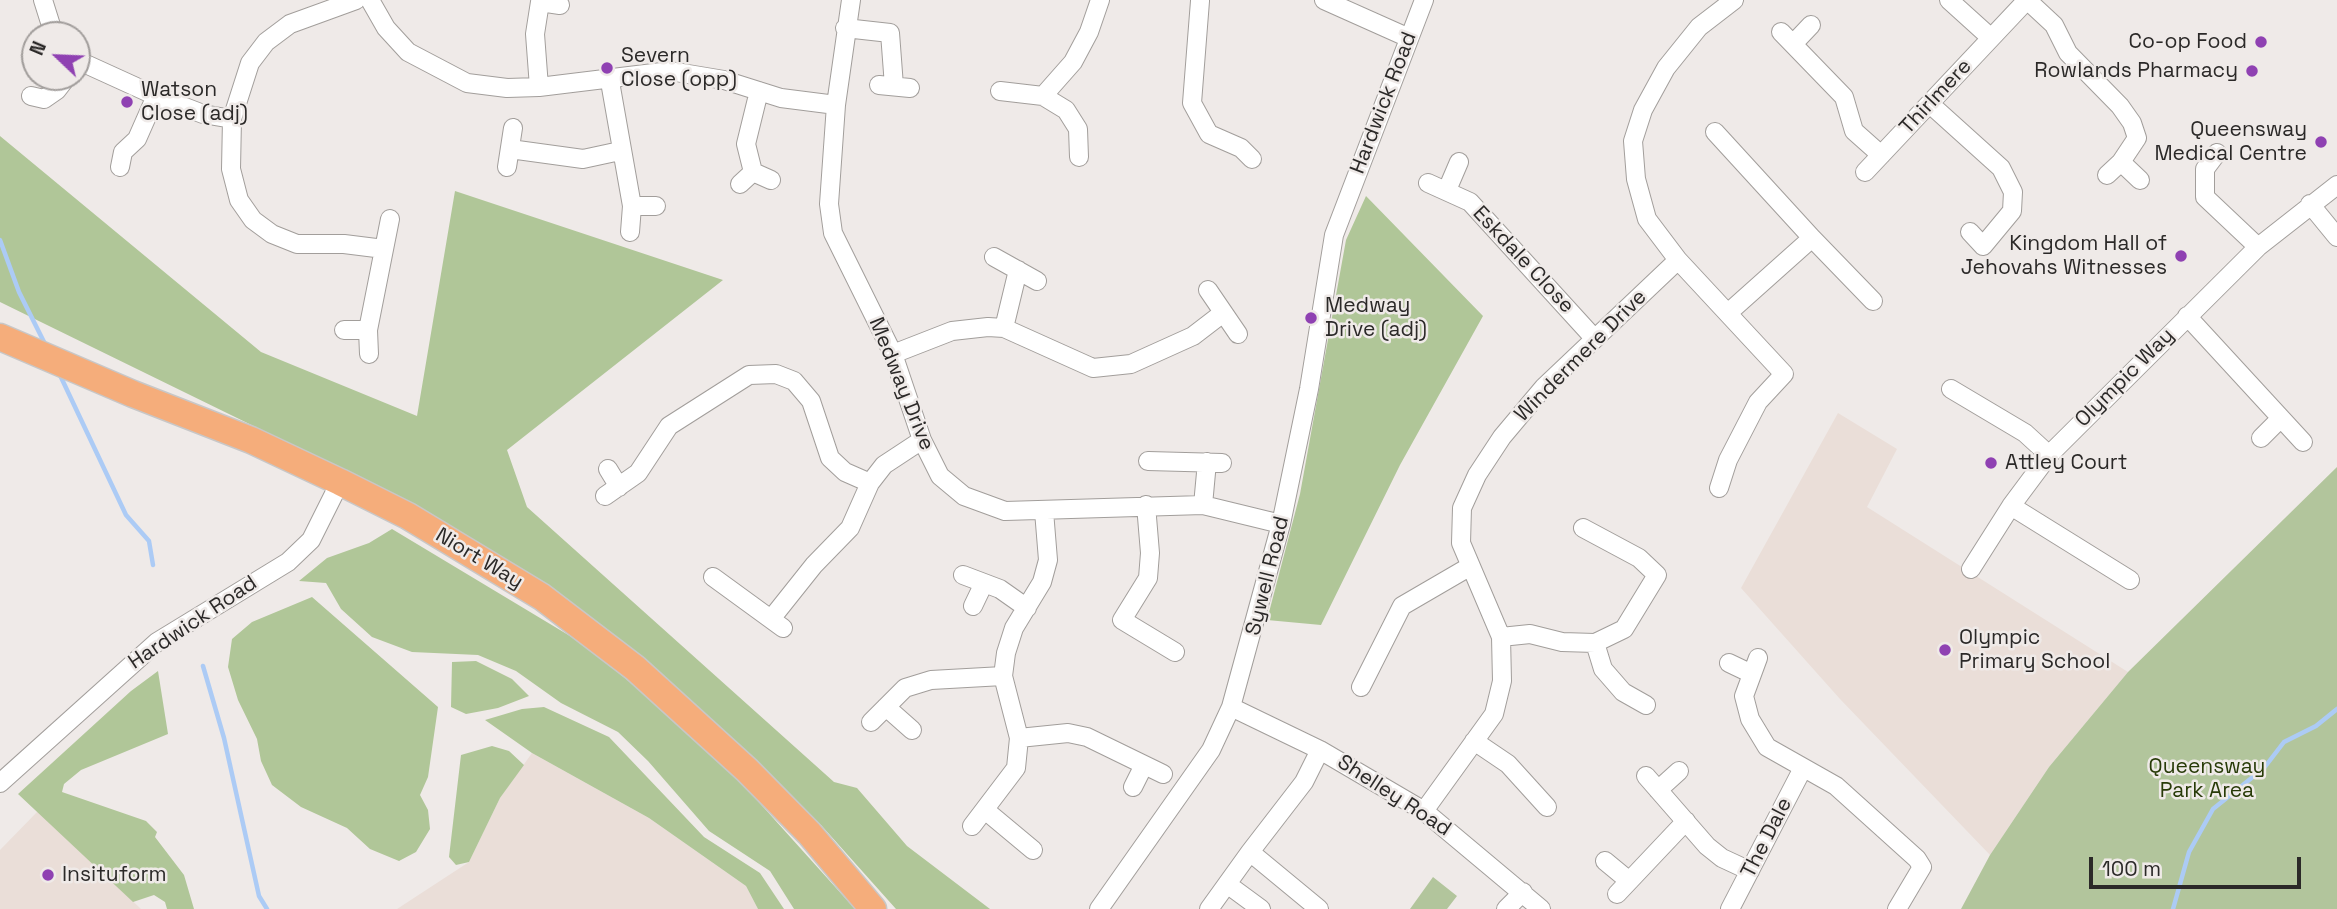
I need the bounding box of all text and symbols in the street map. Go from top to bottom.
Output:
north arrow [21,21,91,91]
street label: Hardwick Road [1345,29,1423,177]
place label: Co-op Food [2128,29,2247,55]
marker: Co-op Food [2253,34,2269,50]
text: N [24,38,52,59]
place label: Severn Close (opp) [621,43,737,93]
street label: Thirlmere [1895,54,1977,140]
place label: Rowlands Pharmacy [2034,58,2238,84]
marker: Severn Close (opp) [599,60,615,76]
marker: Rowlands Pharmacy [2244,63,2260,79]
place label: Watson Close (adj) [141,77,248,127]
marker: Watson Close (adj) [119,94,135,110]
place label: Queensway Medical Centre [2154,117,2307,167]
marker: Queensway Medical Centre [2313,134,2329,150]
street label: Eskdale Close [1467,201,1579,319]
place label: Kingdom Hall of Jehovahs Witnesses [1961,231,2167,281]
marker: Kingdom Hall of Jehovahs Witnesses [2173,248,2189,264]
street label: Windermere Drive [1510,285,1652,427]
place label: Medway Drive (adj) [1325,293,1427,343]
marker: Medway Drive (adj) [1303,310,1319,326]
street label: Medway Drive [863,314,939,454]
street label: Olympic Way [2070,323,2180,433]
place label: Attley Court [2005,450,2127,476]
marker: Attley Court [1983,455,1999,471]
street label: Sywell Road [1241,514,1295,638]
street label: Niort Way [431,523,527,595]
street label: Hardwick Road [124,571,262,675]
place label: Olympic Primary School [1959,625,2110,675]
marker: Olympic Primary School [1937,642,1953,658]
street label: Shelley Road [1332,750,1456,842]
park label: Queensway Park Area [2149,754,2265,804]
street label: The Dale [1736,794,1798,882]
scale bar [2092,842,2304,886]
text: 100 m [2102,855,2161,882]
place label: Insituform [62,862,166,888]
marker: Insituform [40,867,56,883]

